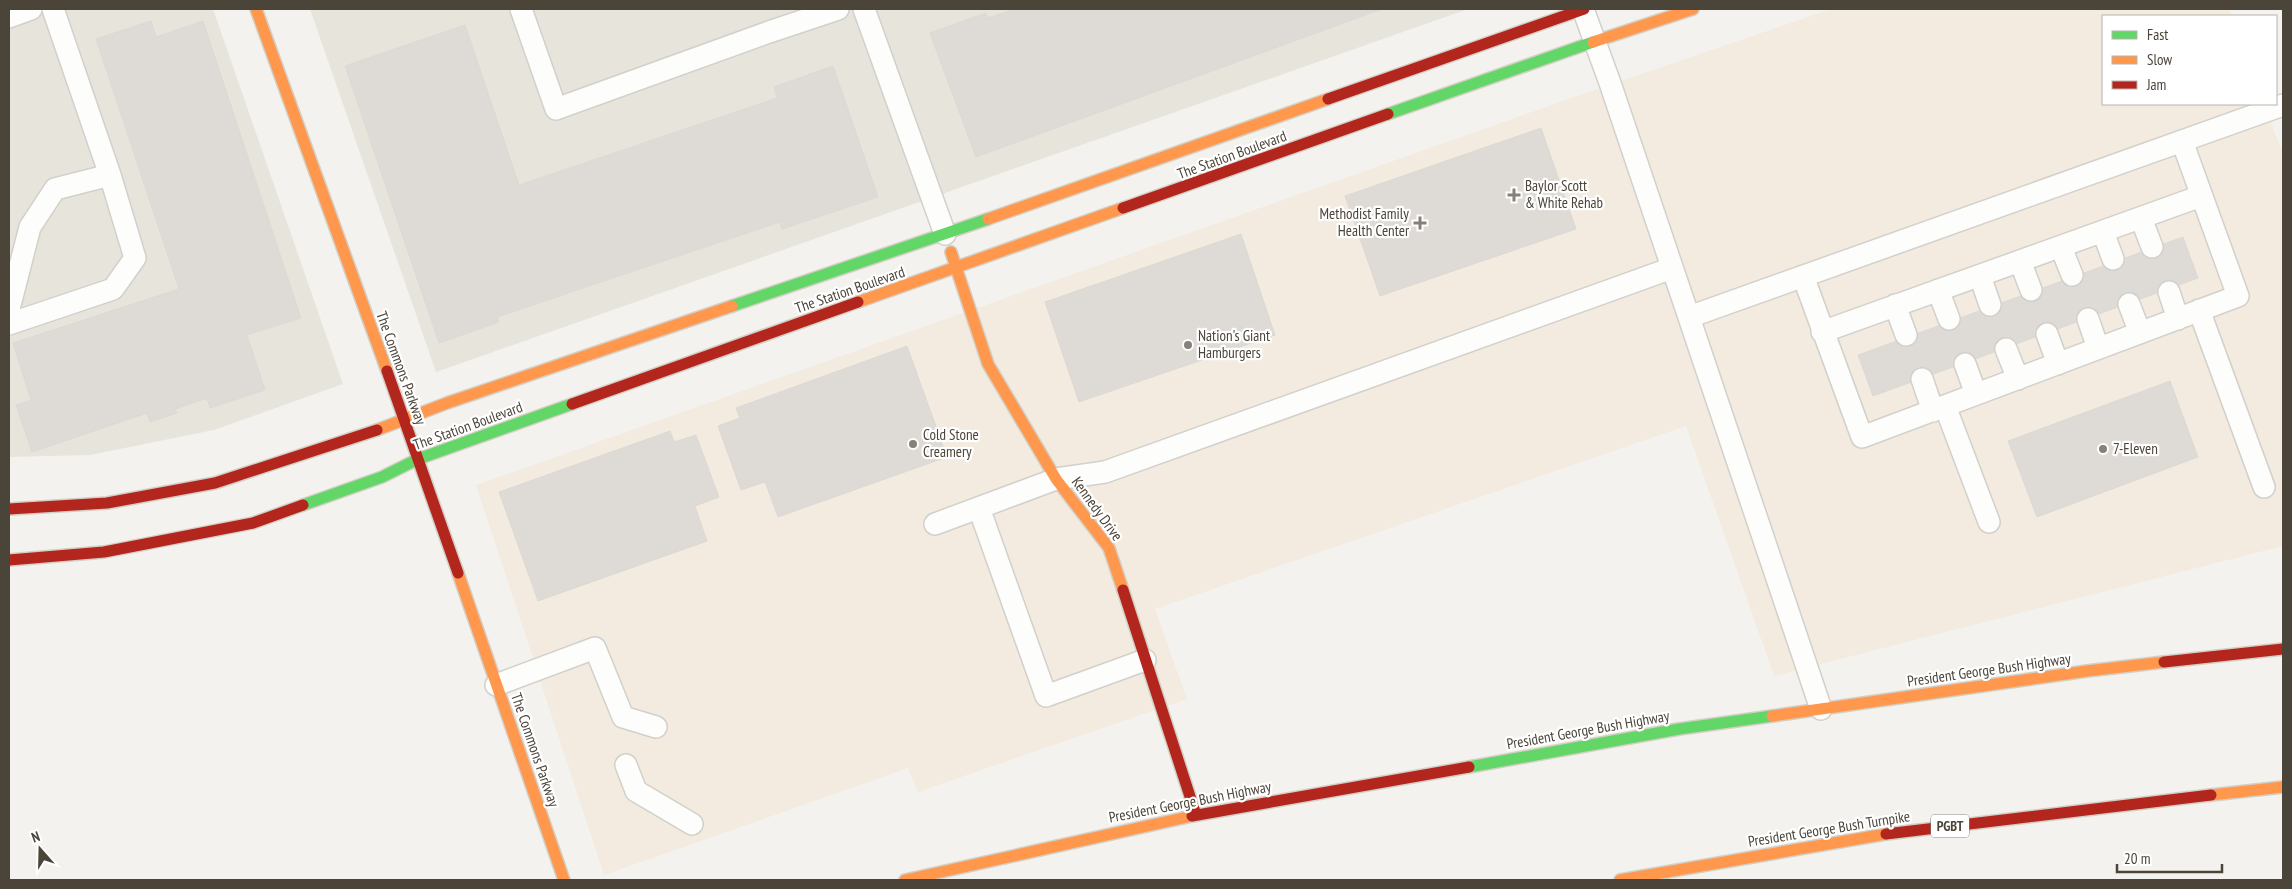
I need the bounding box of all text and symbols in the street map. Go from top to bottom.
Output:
legend [2102,15,2277,105]
text: Fast [2147,25,2168,44]
text: Slow [2147,50,2172,69]
text: Jam [2146,75,2166,94]
street label: The Station Boulevard [1175,126,1289,183]
place label: Baylor Scott & White Rehab [1525,176,1603,212]
marker: Baylor Scott & White Rehab [1507,188,1521,202]
place label: Methodist Family Health Center [1320,204,1410,240]
marker: Methodist Family Health Center [1413,216,1427,230]
street label: The Station Boulevard [792,262,907,317]
street label: The Commons Parkway [372,309,431,427]
place label: Nation's Giant Hamburgers [1198,326,1270,362]
marker: Nation's Giant Hamburgers [1182,339,1194,351]
street label: The Station Boulevard [411,397,525,454]
place label: Cold Stone Creamery [923,425,979,461]
marker: Cold Stone Creamery [907,438,919,450]
place label: 7-Eleven [2113,439,2158,458]
marker: 7-Eleven [2097,443,2109,455]
street label: Kennedy Drive [1068,473,1127,544]
street label: President George Bush Highway [1906,649,2072,690]
street label: The Commons Parkway [507,690,564,810]
street label: President George Bush Highway [1505,706,1671,753]
street label: President George Bush Highway [1107,776,1273,827]
street label: President George Bush Turnpike [1747,806,1911,851]
road number: PGBT [1931,814,1969,838]
north arrow [15,824,65,874]
text: N [29,827,42,847]
scale bar [2117,842,2222,874]
text: 20 m [2124,849,2150,868]

